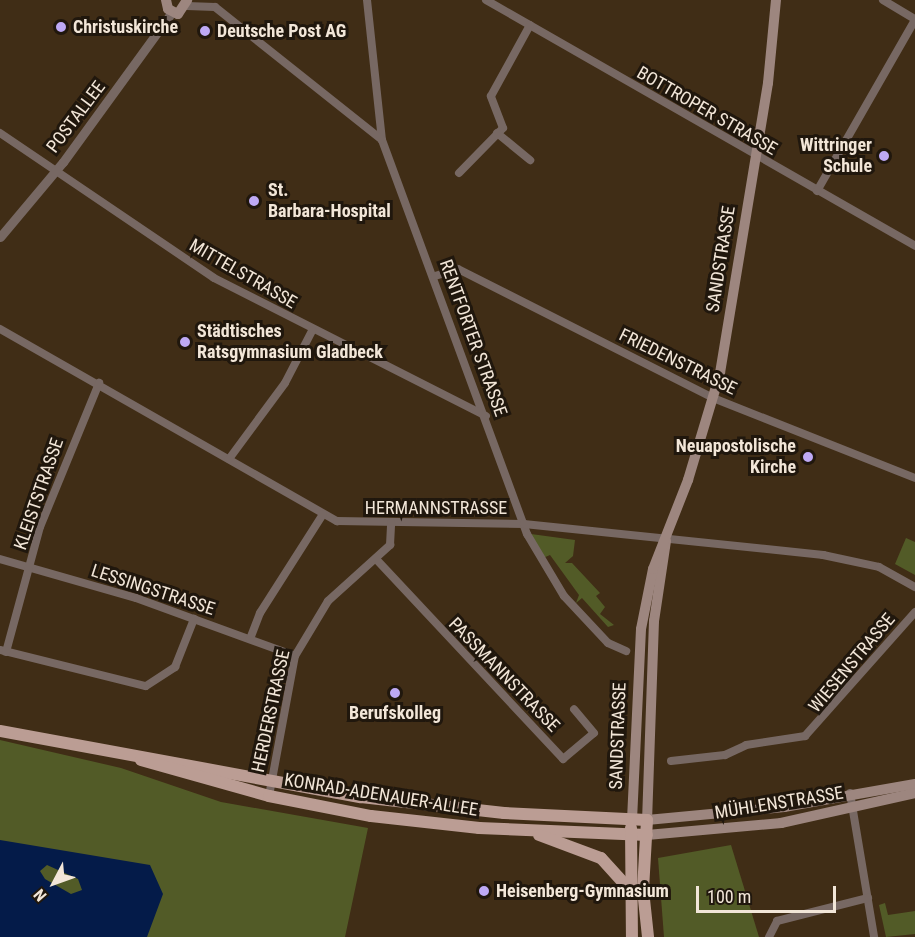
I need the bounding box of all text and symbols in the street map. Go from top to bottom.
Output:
place label: Christuskirche [73,16,178,38]
marker: Christuskirche [54,20,68,34]
place label: Deutsche Post AG [217,20,346,42]
marker: Deutsche Post AG [198,24,212,38]
street label: BOTTROPER STRASSE [633,62,781,160]
street label: POSTALLEE [42,77,110,157]
place label: Wittringer Schule [800,135,872,178]
marker: Wittringer Schule [877,149,891,163]
place label: St. Barbara-Hospital [268,180,391,222]
marker: St. Barbara-Hospital [245,192,263,210]
street label: SANDSTRASSE [702,204,740,314]
street label: MITTELSTRASSE [185,235,301,313]
street label: RENTFORTER STRASSE [435,257,511,419]
place label: Städtisches Ratsgymnasium Gladbeck [197,321,383,364]
street label: FRIEDENSTRASSE [616,324,740,400]
marker: Städtisches Ratsgymnasium Gladbeck [178,335,192,349]
street label: KLEISTSTRASSE [10,435,68,553]
place label: Neuapostolische Kirche [676,436,796,478]
marker: Neuapostolische Kirche [801,450,815,464]
street label: HERMANNSTRASSE [365,497,507,519]
street label: LESSINGSTRASSE [88,560,218,620]
street label: WIESENSTRASSE [804,609,900,717]
street label: PASSMANNSTRASSE [444,613,564,737]
street label: HERDERSTRASSE [247,648,295,774]
street label: SANDSTRASSE [605,682,631,790]
marker: Berufskolleg [388,686,402,700]
place label: Berufskolleg [349,702,441,724]
street label: KONRAD-ADENAUER-ALLEE [283,769,479,821]
street label: MÜHLENSTRASSE [713,782,845,824]
north arrow [24,853,84,913]
scale bar [699,874,838,912]
place label: Heisenberg-Gymnasium [496,880,669,902]
marker: Heisenberg-Gymnasium [477,884,491,898]
text: N [30,885,50,905]
text: 100 m [707,886,751,907]

